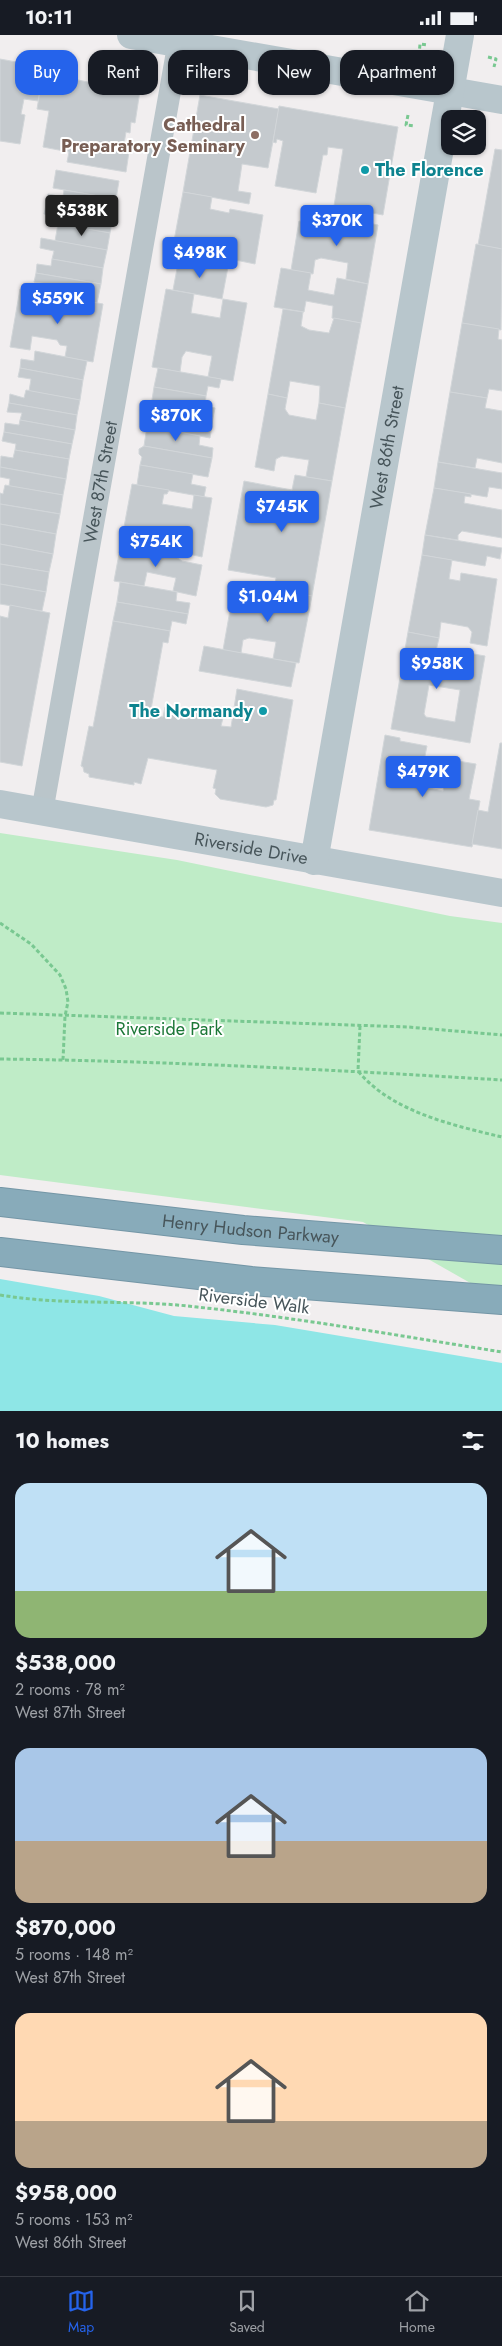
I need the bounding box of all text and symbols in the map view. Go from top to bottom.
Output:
text: 10:11 [25,4,73,31]
chip: Buy [15,50,78,95]
chip: Rent [88,50,158,95]
chip: Filters [168,50,248,95]
chip: New [258,50,330,95]
chip: Apartment [340,50,454,95]
map controls [441,110,486,155]
button: layers [441,110,486,155]
place label: Cathedral Preparatory Seminary [61,112,246,159]
marker: Cathedral Preparatory Seminary [249,129,261,141]
place label: The Florence [375,157,484,183]
marker: The Florence [359,164,371,176]
pin: $538K [47,195,117,237]
text: $538K [56,199,108,222]
pin: $370K [302,205,372,247]
text: $370K [311,209,363,232]
pin: $498K [165,237,235,279]
text: $498K [173,241,227,264]
pin: $559K [23,283,93,325]
text: $559K [32,287,84,310]
street label: West 86th Street [363,383,411,511]
pin: $870K [141,399,211,442]
text: $870K [150,404,202,427]
street label: West 87th Street [77,418,124,545]
pin: $745K [247,491,317,533]
text: $745K [256,495,308,518]
pin: $754K [121,525,191,568]
text: $754K [130,530,182,553]
pin: $1.04M [227,581,309,623]
text: $1.04M [238,585,298,608]
pin: $958K [402,647,472,690]
text: $958K [411,652,463,675]
place label: The Normandy [129,698,254,724]
marker: The Normandy [257,705,269,717]
pin: $479K [388,755,458,798]
text: $479K [397,760,449,783]
street label: Riverside Drive [192,826,310,871]
park label: Riverside Park [116,1016,222,1042]
street label: Henry Hudson Parkway [161,1208,340,1250]
street label: Riverside Walk [197,1281,311,1321]
text: 10 homes [15,1426,109,1456]
icon: filters [459,1427,487,1455]
icon: home [206,1516,296,1606]
text: $538,000 [15,1648,116,1678]
text: 2 rooms · 78 m² [15,1678,125,1701]
text: West 87th Street [15,1701,125,1724]
icon: home [206,1781,296,1871]
text: $870,000 [15,1913,116,1943]
text: 5 rooms · 148 m² [15,1943,133,1966]
text: West 87th Street [15,1966,125,1989]
icon: home [206,2046,296,2136]
text: $958,000 [15,2178,117,2208]
text: 5 rooms · 153 m² [15,2208,133,2231]
text: West 86th Street [15,2231,126,2254]
tab: Map [67,2287,95,2337]
tab: Saved [229,2287,265,2337]
tab: Home [399,2287,435,2337]

